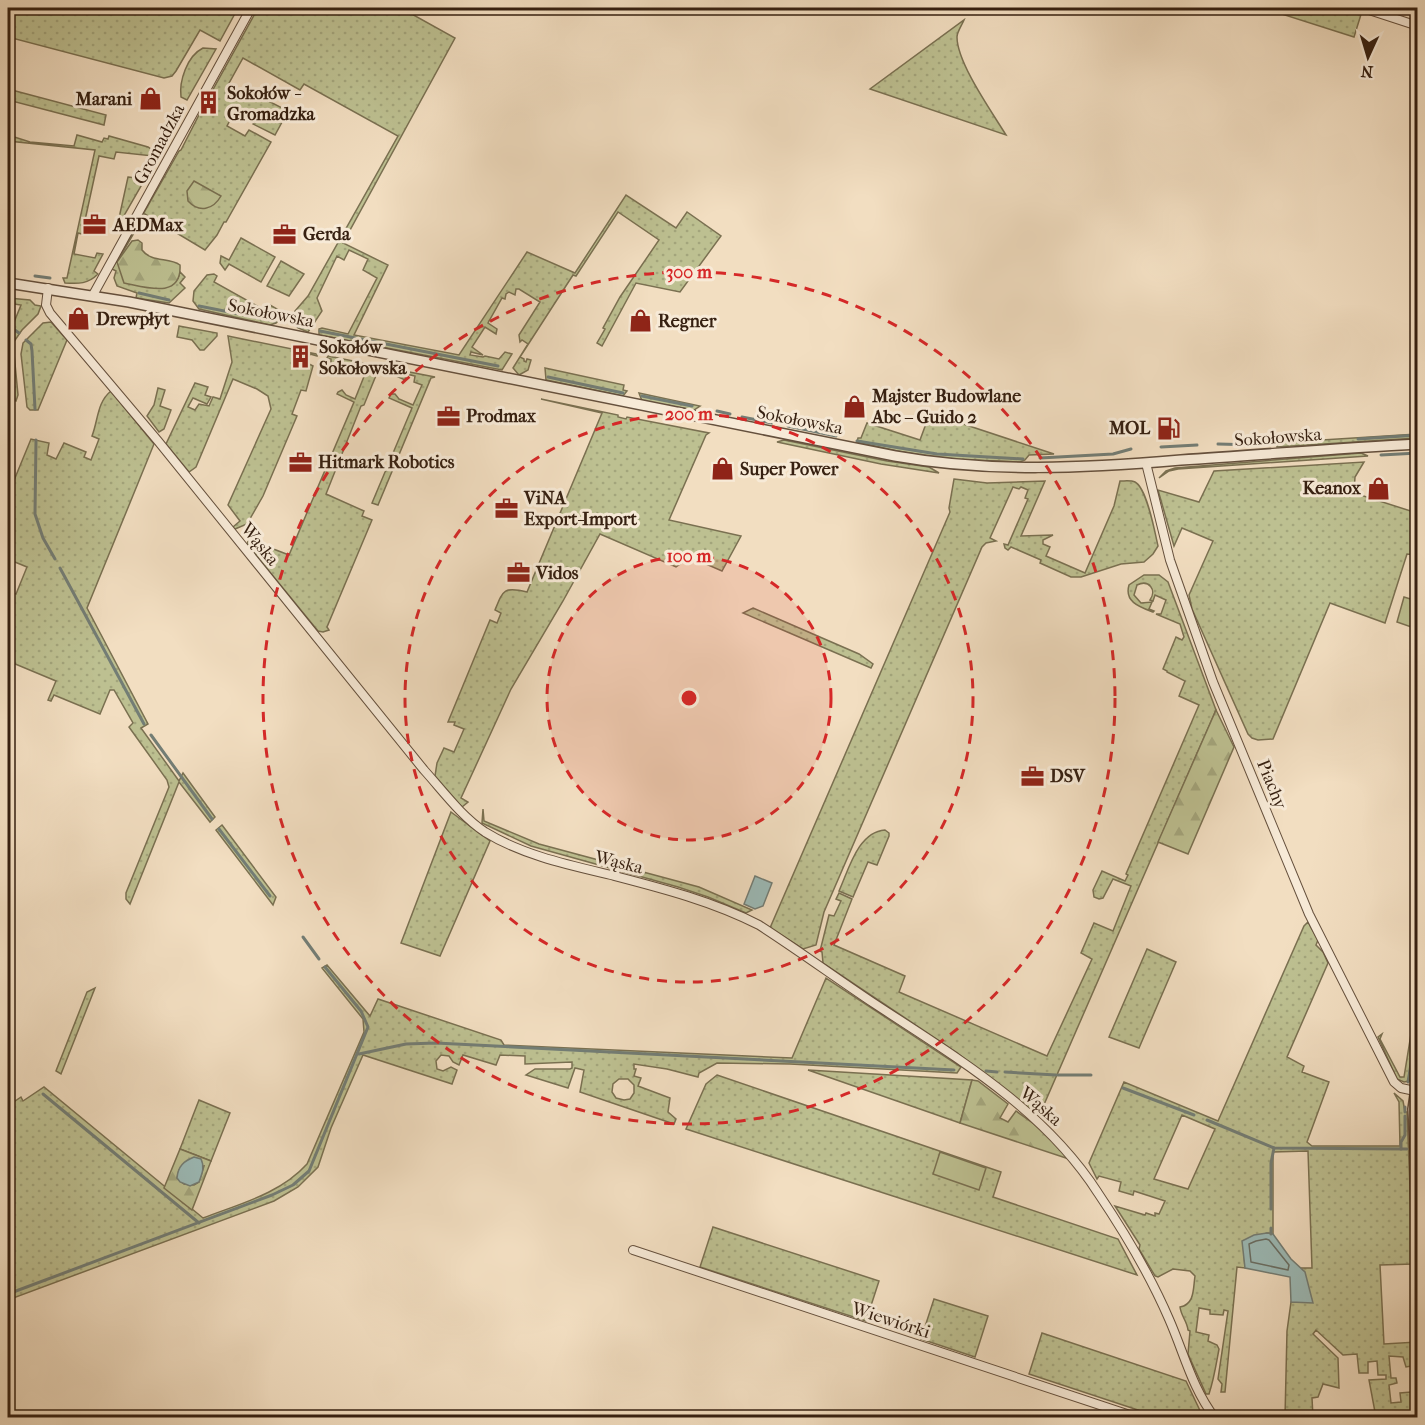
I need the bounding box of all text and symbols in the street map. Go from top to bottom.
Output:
north arrow [1338,27,1398,87]
text: N [1359,62,1374,81]
place label: Sokołów - Gromadzka [227,83,316,125]
shop icon: Marani [137,86,163,112]
place label: Marani [74,89,133,110]
building icon: Sokołów - Gromadzka [196,90,222,116]
street label: Gromadzka [130,100,190,188]
office icon: AEDMax [82,212,108,238]
place label: AEDMax [112,215,184,236]
office icon: Gerda [272,221,298,247]
place label: Gerda [303,224,351,245]
text: 300 m [666,262,713,283]
street label: Sokołowska [226,295,317,332]
shop icon: Drewpłyt [65,306,91,332]
shop icon: Regner [627,308,653,334]
place label: Drewpłyt [96,309,170,330]
place label: Regner [658,311,717,332]
place label: Sokołów Sokołowska [319,337,407,379]
building icon: Sokołów Sokołowska [288,344,314,370]
place label: Majster Budowlane Abc – Guido 2 [871,386,1021,428]
shop icon: Majster Budowlane Abc – Guido 2 [841,393,867,419]
street label: Sokołowska [755,402,846,439]
office icon: Prodmax [435,403,461,429]
text: 200 m [665,404,714,425]
place label: Prodmax [466,406,537,427]
fuel station icon: MOL [1155,415,1181,441]
place label: MOL [1108,418,1151,439]
street label: Sokołowska [1234,424,1323,451]
office icon: Hitmark Robotics [287,449,313,475]
place label: Hitmark Robotics [318,452,455,473]
shop icon: Super Power [709,456,735,482]
place label: Super Power [740,459,839,480]
shop icon: Keanox [1366,475,1392,501]
place label: Keanox [1302,478,1362,499]
place label: ViNA Export-Import [523,488,637,530]
office icon: ViNA Export-Import [493,495,519,521]
street label: Wąska [235,518,284,570]
text: 100 m [666,546,713,567]
office icon: Vidos [505,560,531,586]
place label: Vidos [535,563,579,584]
centre of rings [679,688,699,708]
street label: Piachy [1252,756,1291,813]
office icon: DSV [1019,763,1045,789]
place label: DSV [1050,766,1086,787]
street label: Wąska [592,846,646,879]
street label: Wąska [1015,1082,1067,1131]
street label: Wiewiórki [848,1298,933,1343]

